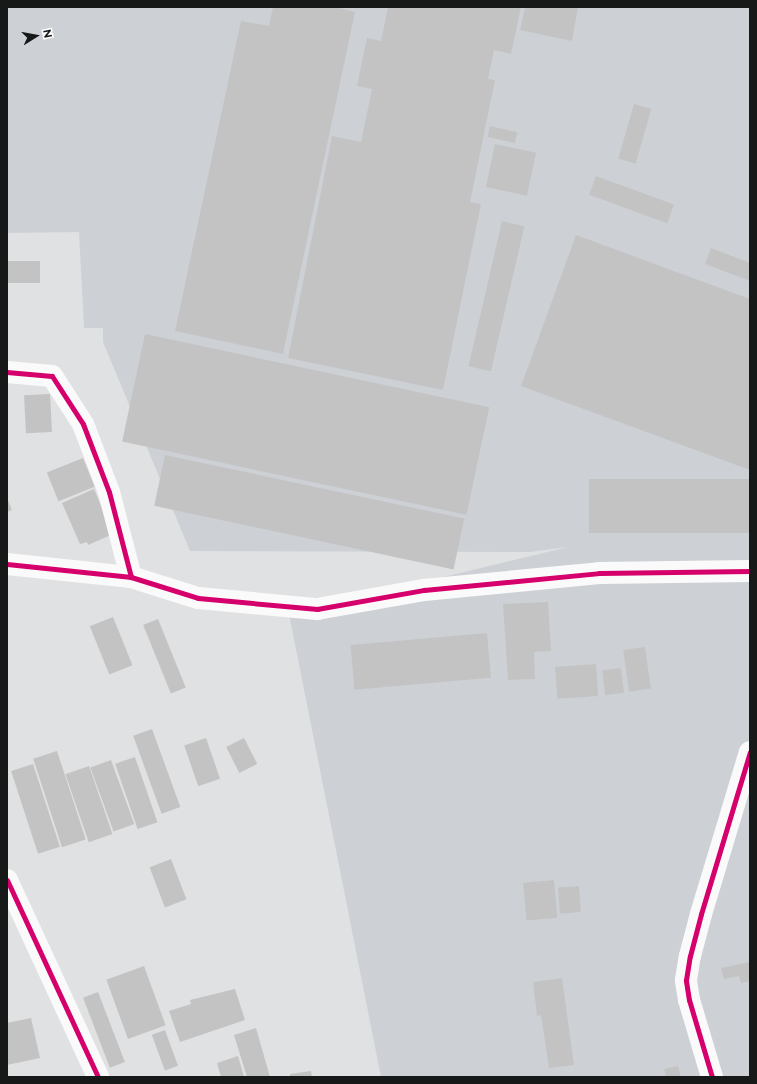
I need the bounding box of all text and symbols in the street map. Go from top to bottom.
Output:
north arrow [16,16,56,56]
text: N [40,28,55,39]

